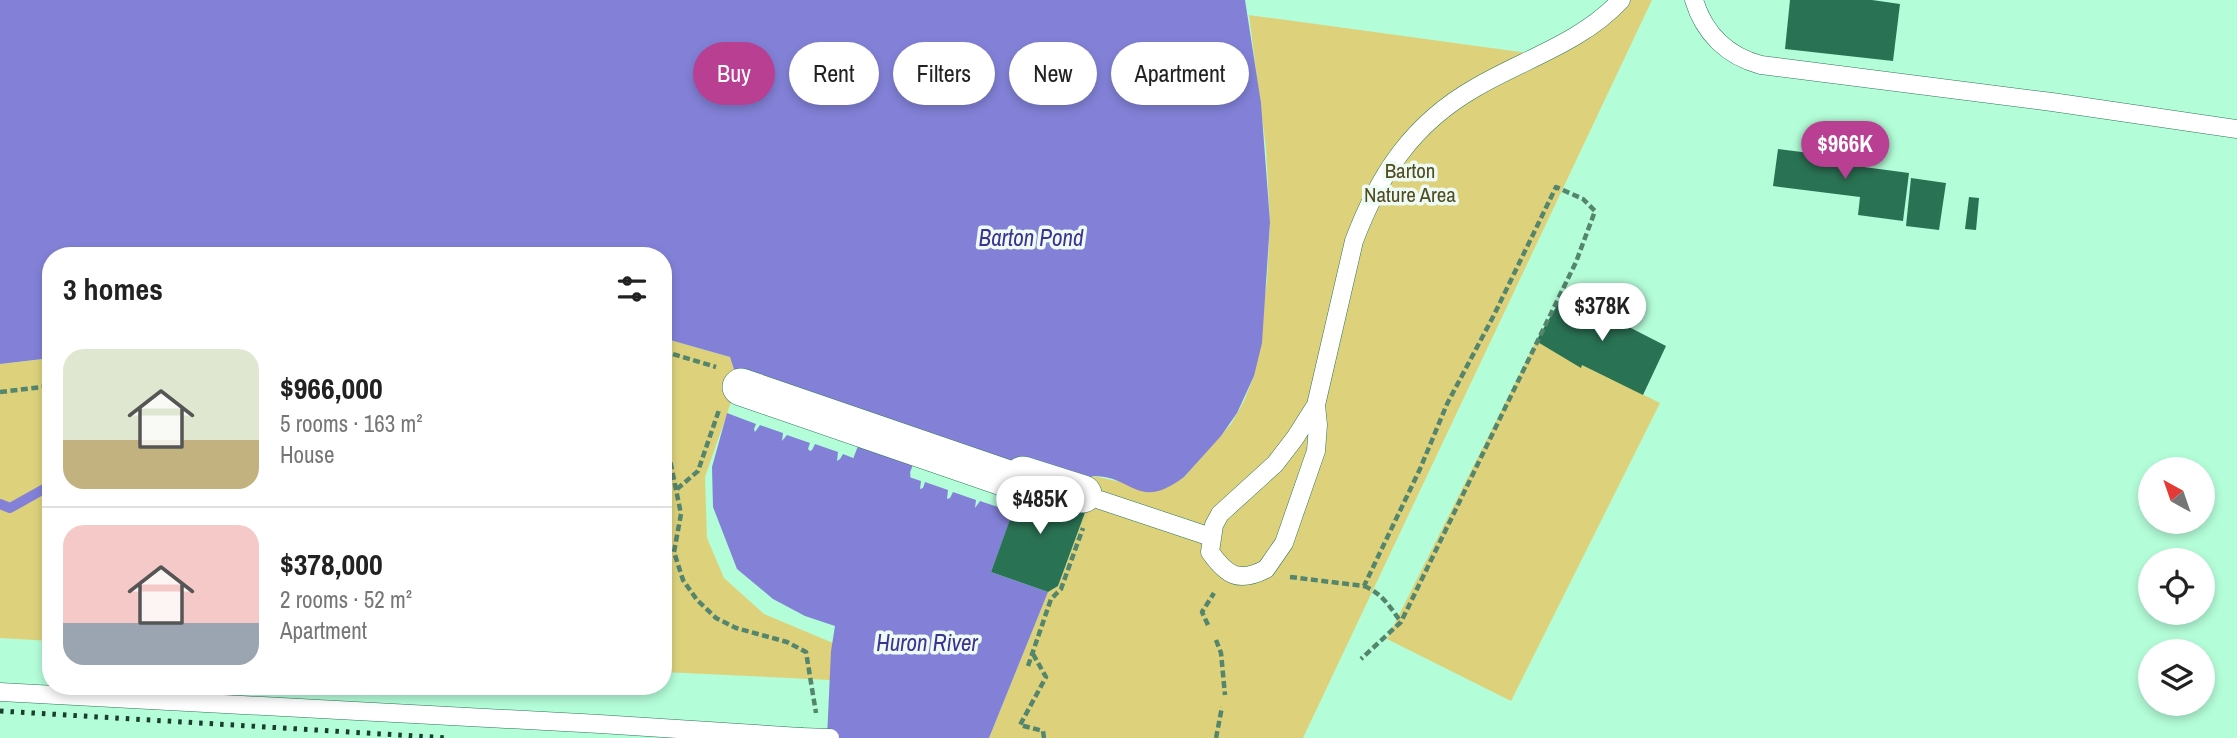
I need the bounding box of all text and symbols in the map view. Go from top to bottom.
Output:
chip: Buy [693,42,775,105]
chip: Rent [789,42,879,105]
chip: Filters [893,42,995,105]
chip: New [1009,42,1097,105]
chip: Apartment [1111,42,1249,105]
pin: $966K [1796,122,1894,181]
text: $966K [1817,128,1873,159]
park label: Barton Nature Area [1364,156,1456,209]
water label: Barton Pond [979,222,1084,253]
text: 3 homes [63,269,163,309]
icon: filters [613,270,651,308]
pin: $378K [1553,284,1651,343]
text: $378K [1574,290,1630,321]
text: $966,000 [280,368,383,408]
icon: home [119,377,203,461]
text: 5 rooms · 163 m² [280,408,423,439]
text: House [280,439,335,470]
north arrow [2138,457,2216,534]
map controls [2138,457,2215,716]
pin: $485K [991,476,1089,536]
text: $485K [1012,483,1068,514]
text: $378,000 [280,544,383,584]
button: locate [2138,548,2215,625]
icon: home [119,553,203,637]
text: 2 rooms · 52 m² [280,584,412,615]
text: Apartment [280,615,367,646]
water label: Huron River [876,627,979,658]
button: layers [2138,639,2215,716]

